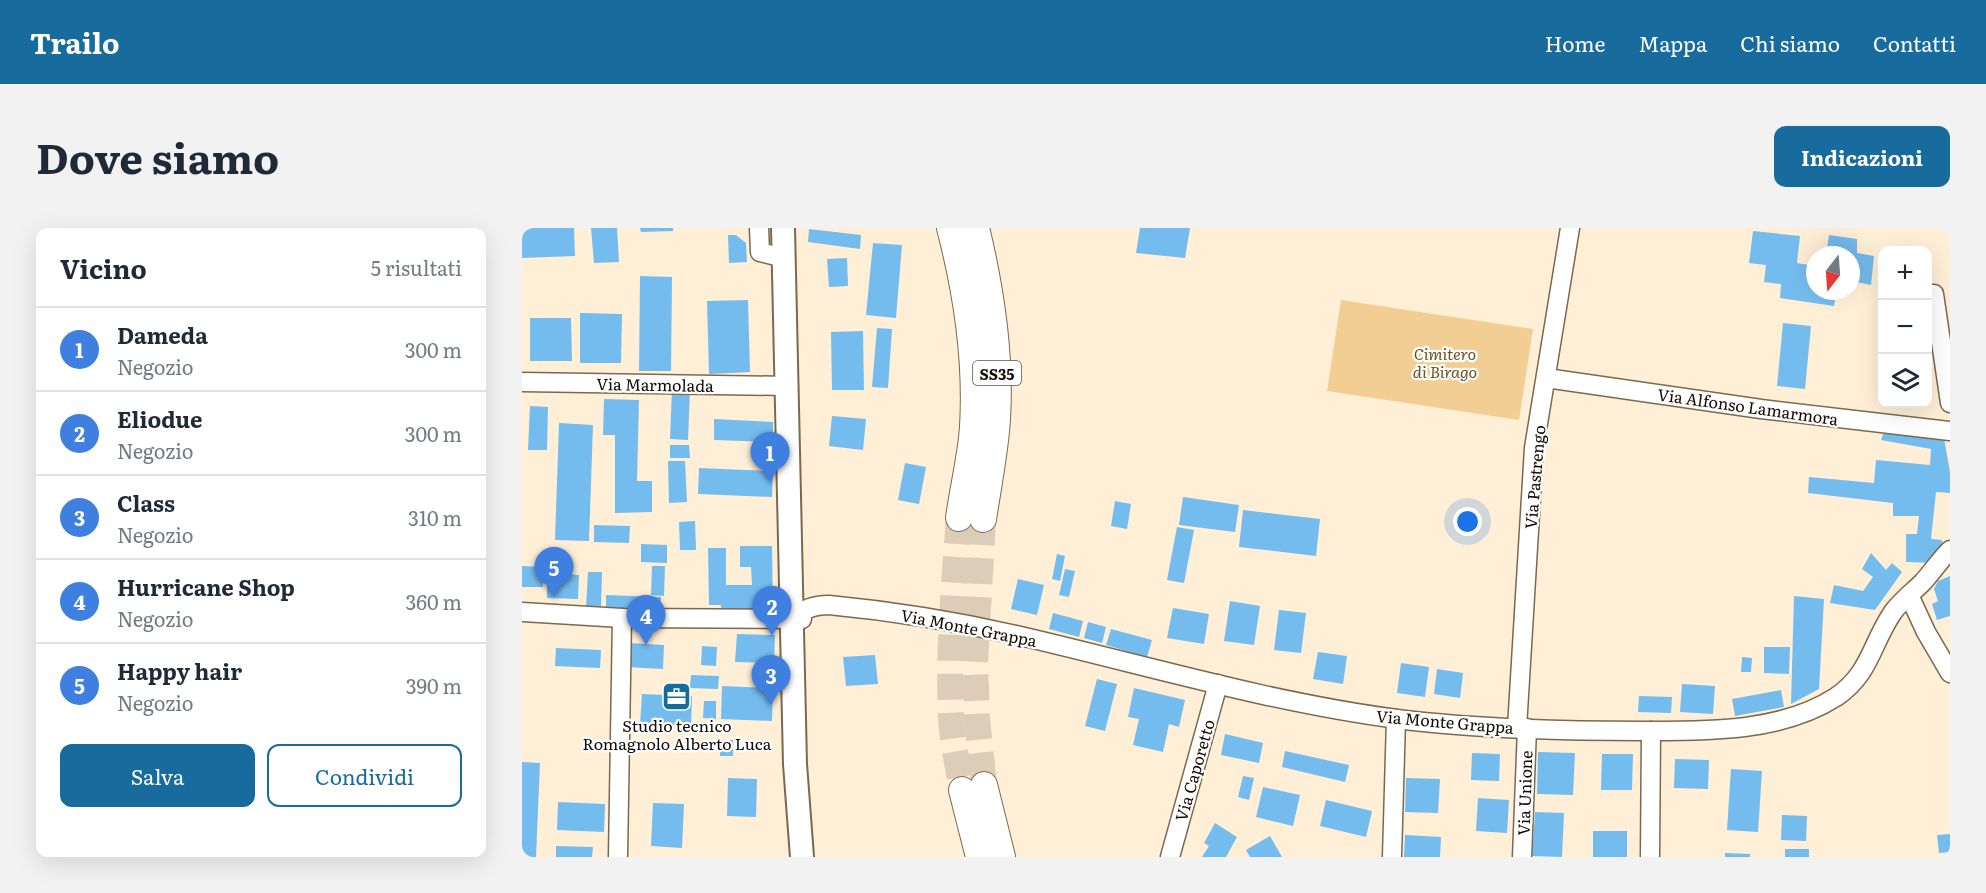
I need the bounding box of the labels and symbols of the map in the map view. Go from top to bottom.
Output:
north arrow [1806,246,1860,300]
park label: Cimitero di Birago [1413,341,1477,383]
road number: SS35 [973,361,1021,385]
street label: Via Marmolada [596,371,714,397]
street label: Via Alfonso Lamarmora [1656,381,1840,431]
street label: Via Pastrengo [1518,424,1550,530]
pin: 1 [750,432,790,482]
your location [1453,507,1482,536]
pin: 5 [534,548,573,597]
pin: 2 [752,586,792,636]
pin: 4 [626,596,666,645]
street label: Via Monte Grappa [899,602,1039,652]
pin: 3 [752,656,790,705]
office icon: Studio tecnico Romagnolo Alberto Luca [661,681,693,713]
street label: Via Monte Grappa [1375,703,1515,739]
place label: Studio tecnico Romagnolo Alberto Luca [583,713,772,755]
street label: Via Caporetto [1168,716,1220,824]
street label: Via Unione [1511,750,1537,836]

